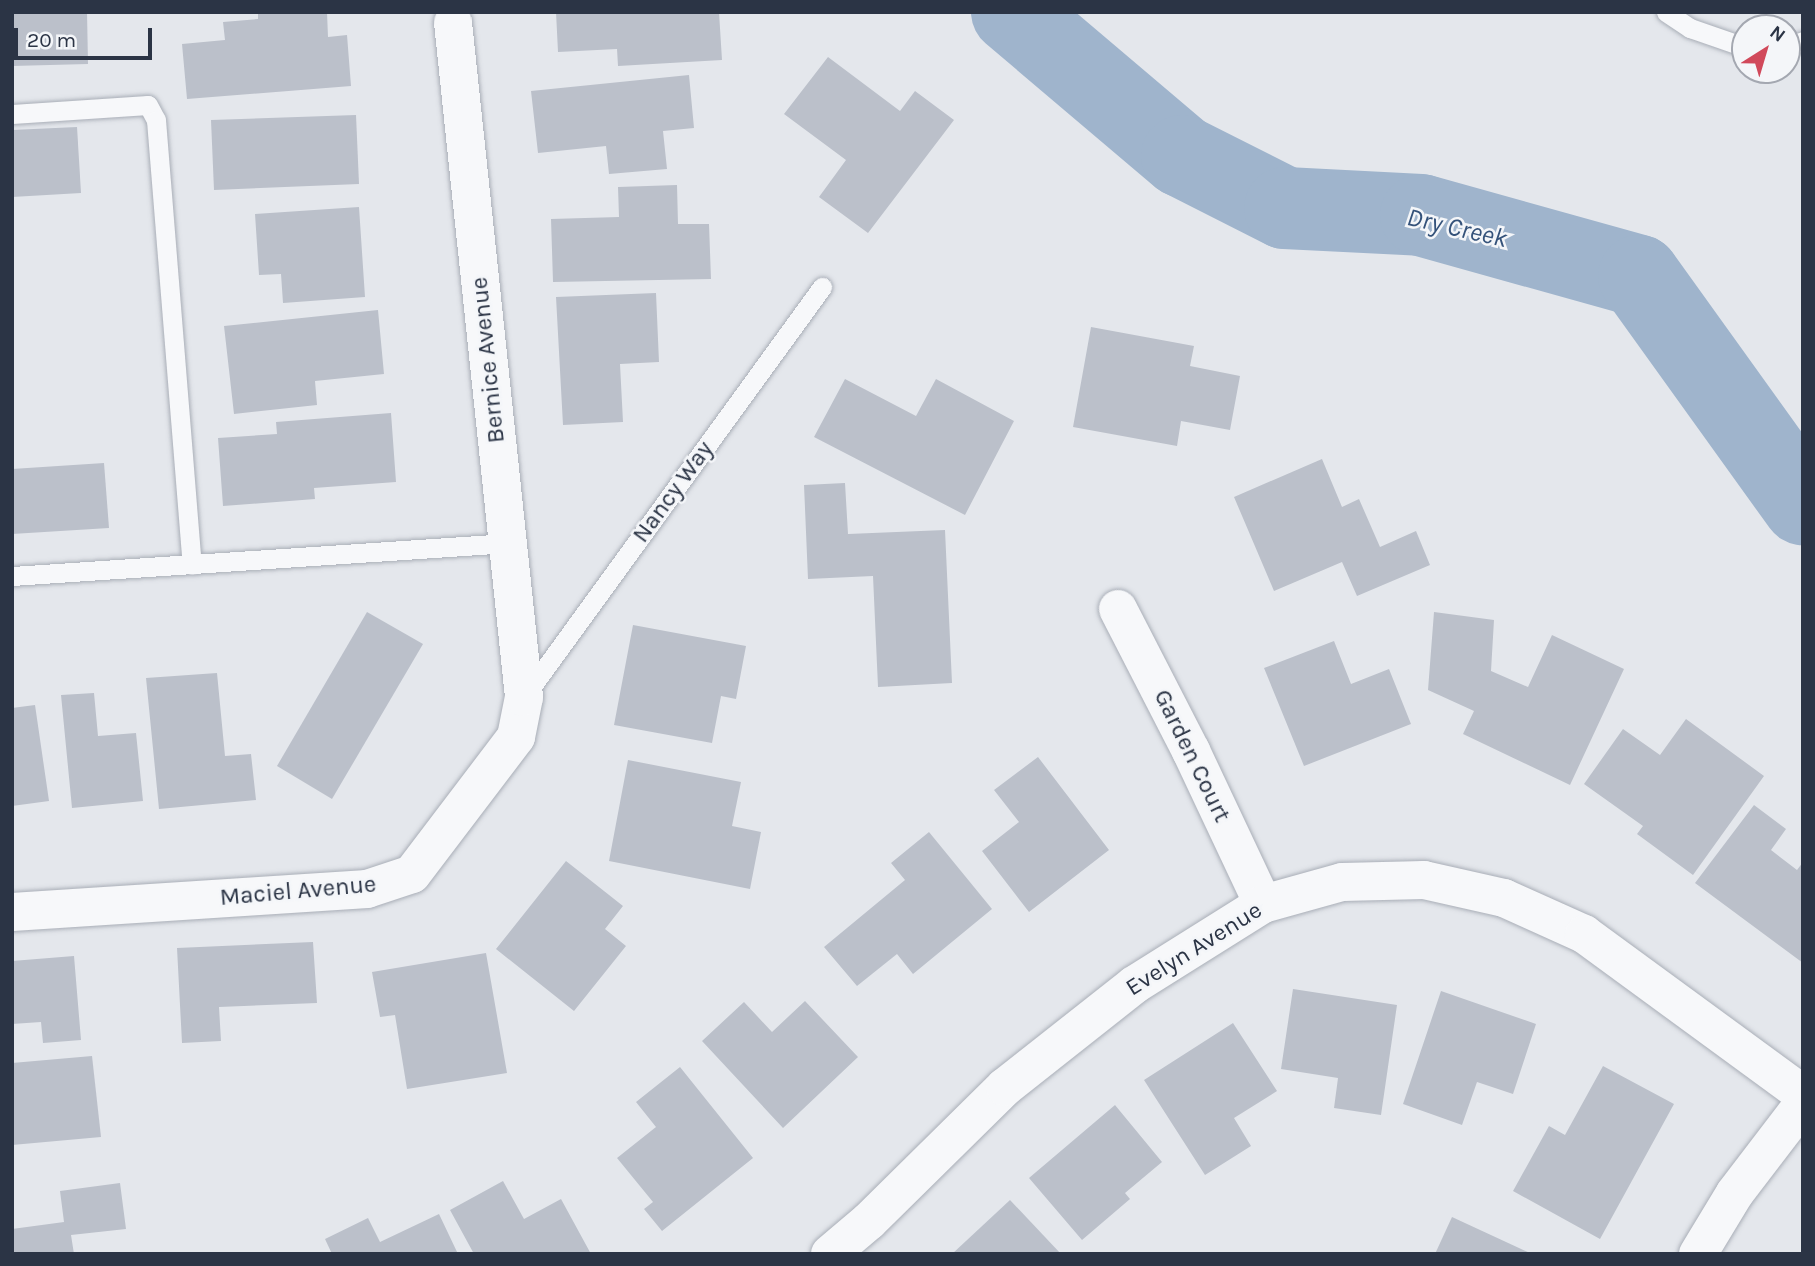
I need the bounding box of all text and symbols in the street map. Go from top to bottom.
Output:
scale bar [18,14,156,58]
north arrow [1731,14,1801,84]
text: N [1765,21,1789,47]
text: 20 m [27,28,76,52]
water label: Dry Creek [1404,201,1510,255]
street label: Bernice Avenue [465,275,511,445]
street label: Nancy Way [627,436,719,548]
street label: Garden Court [1147,685,1237,827]
street label: Maciel Avenue [219,870,377,912]
street label: Evelyn Avenue [1121,896,1267,1002]

